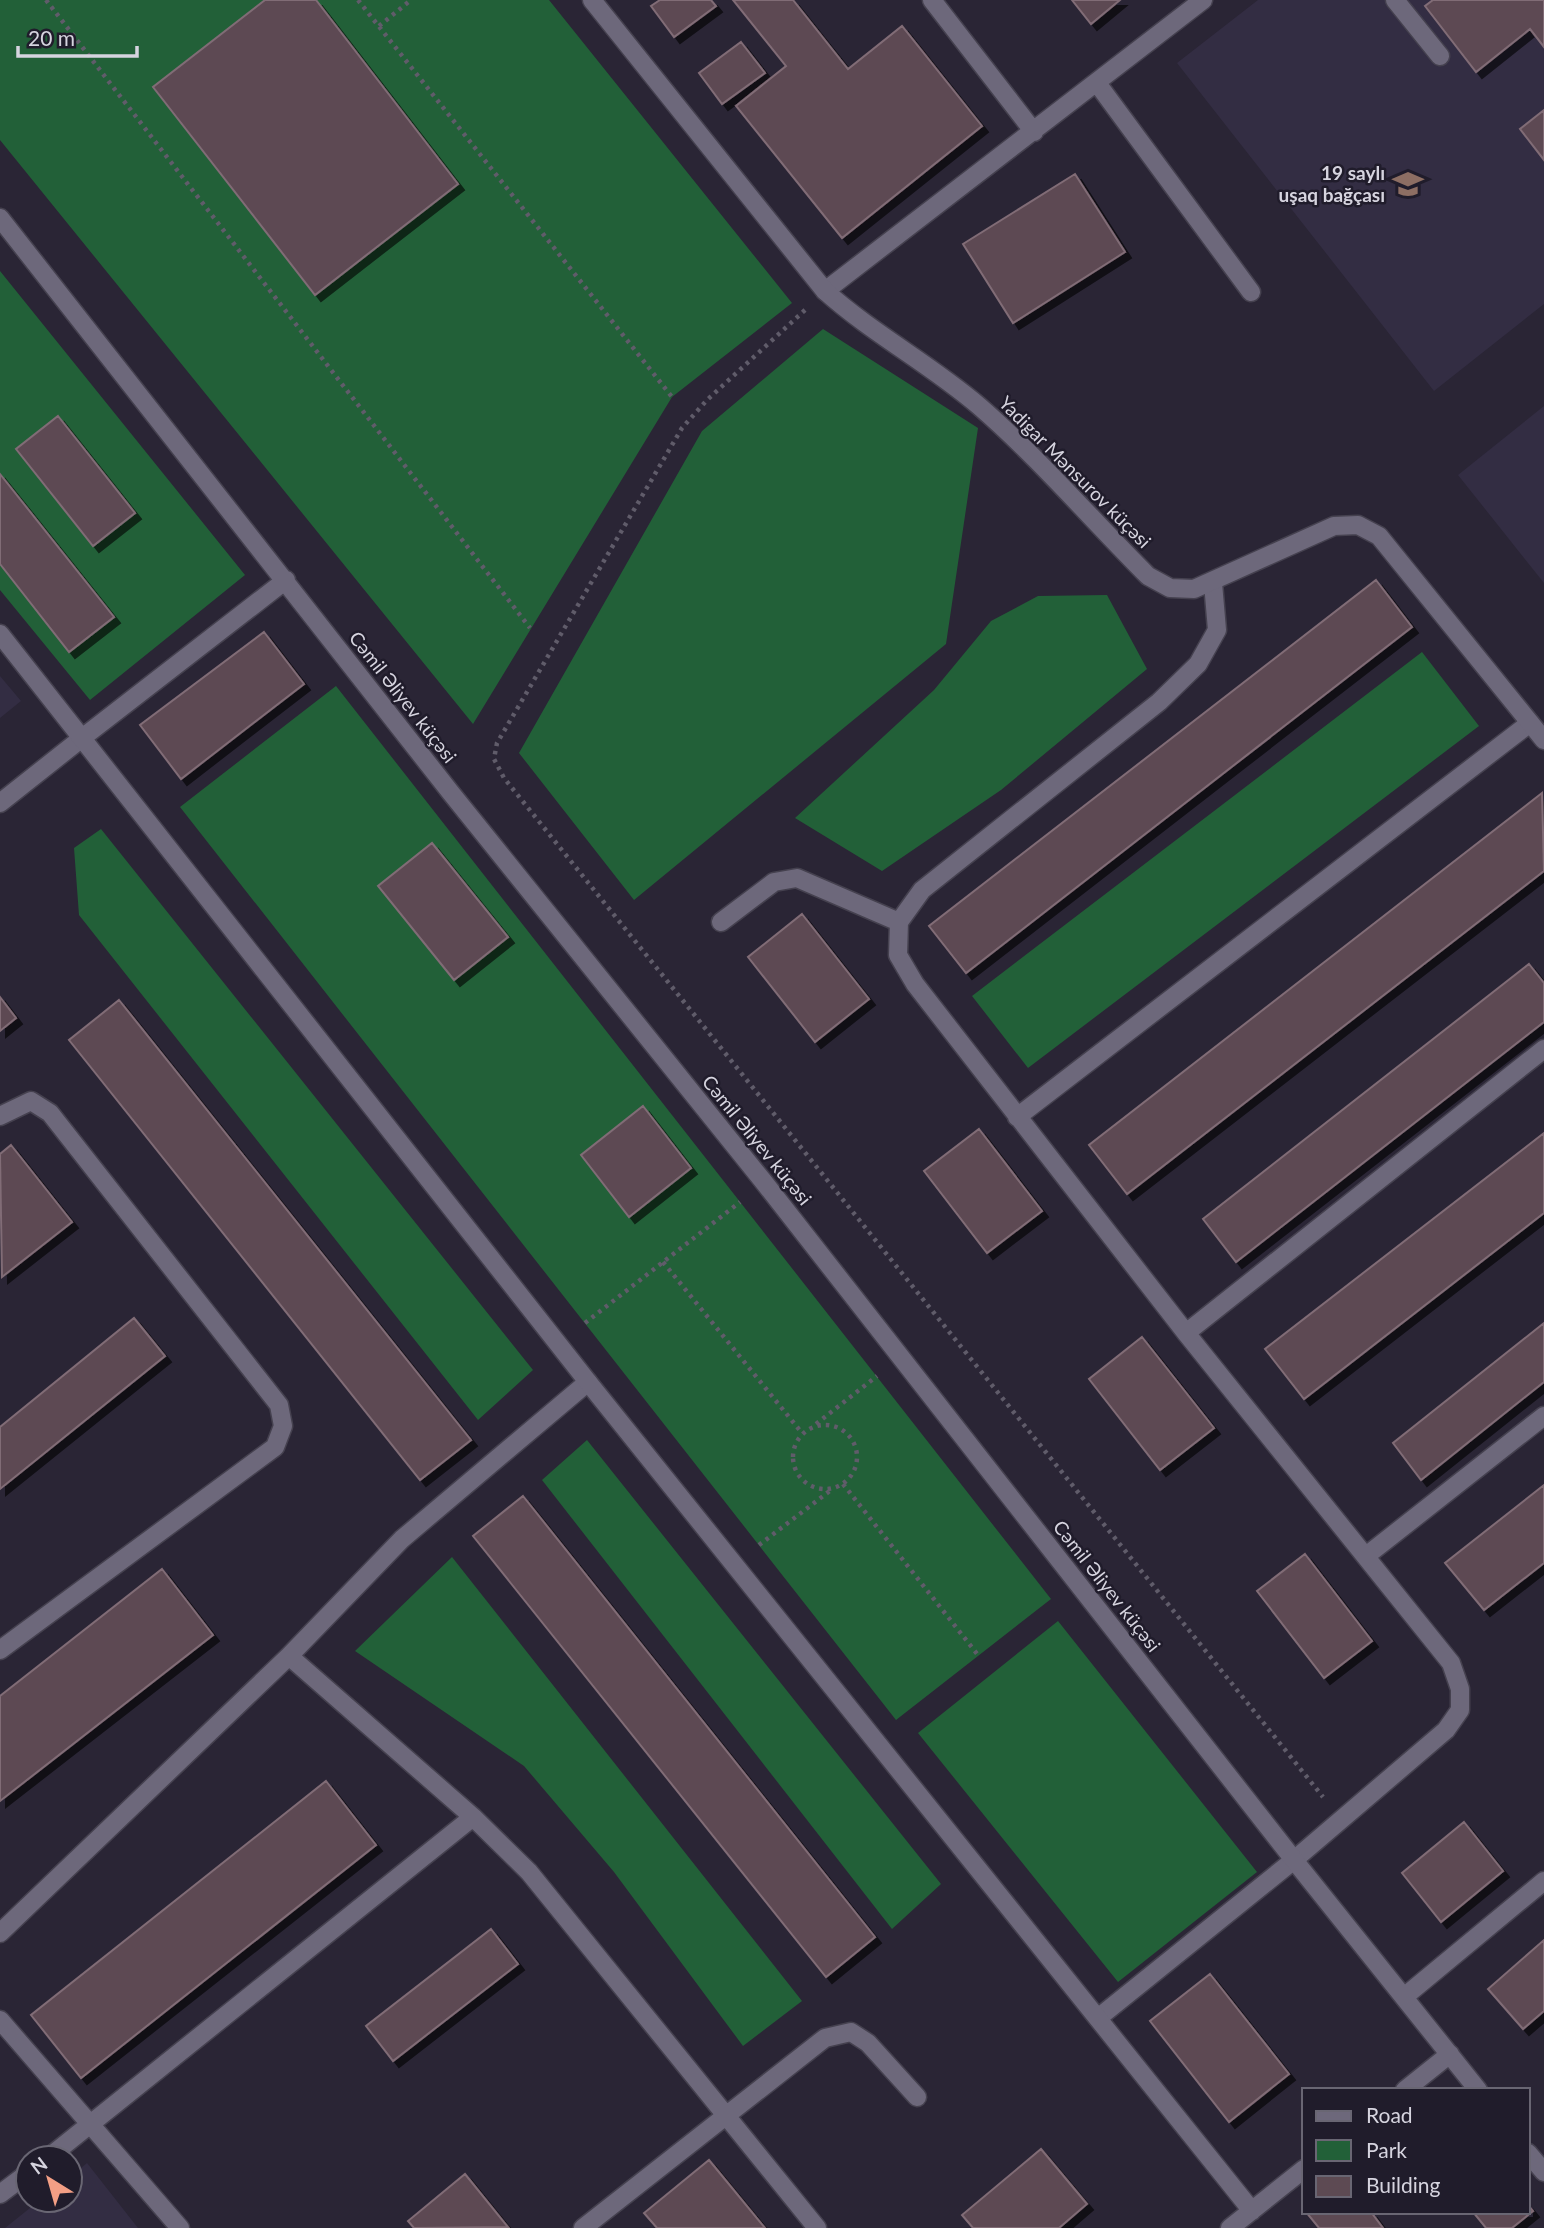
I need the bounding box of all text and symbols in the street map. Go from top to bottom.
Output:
scale bar [18,14,136,58]
text: 20 m [28,25,75,50]
place label: 19 saylı uşaq bağçası [1279,161,1385,206]
school or university icon: 19 saylı uşaq bağçası [1391,167,1425,201]
street label: Yadigar Mənsurov küçəsi [995,391,1156,552]
street label: Cəmil Əliyev küçəsi [345,626,462,767]
street label: Cəmil Əliyev küçəsi [698,1070,817,1209]
street label: Cəmil Əliyev küçəsi [1049,1515,1166,1656]
legend [1302,2088,1530,2214]
text: Road [1366,2102,1413,2127]
text: Park [1366,2137,1407,2162]
north arrow [14,2144,84,2214]
text: N [26,2151,51,2179]
text: Building [1366,2172,1441,2197]

